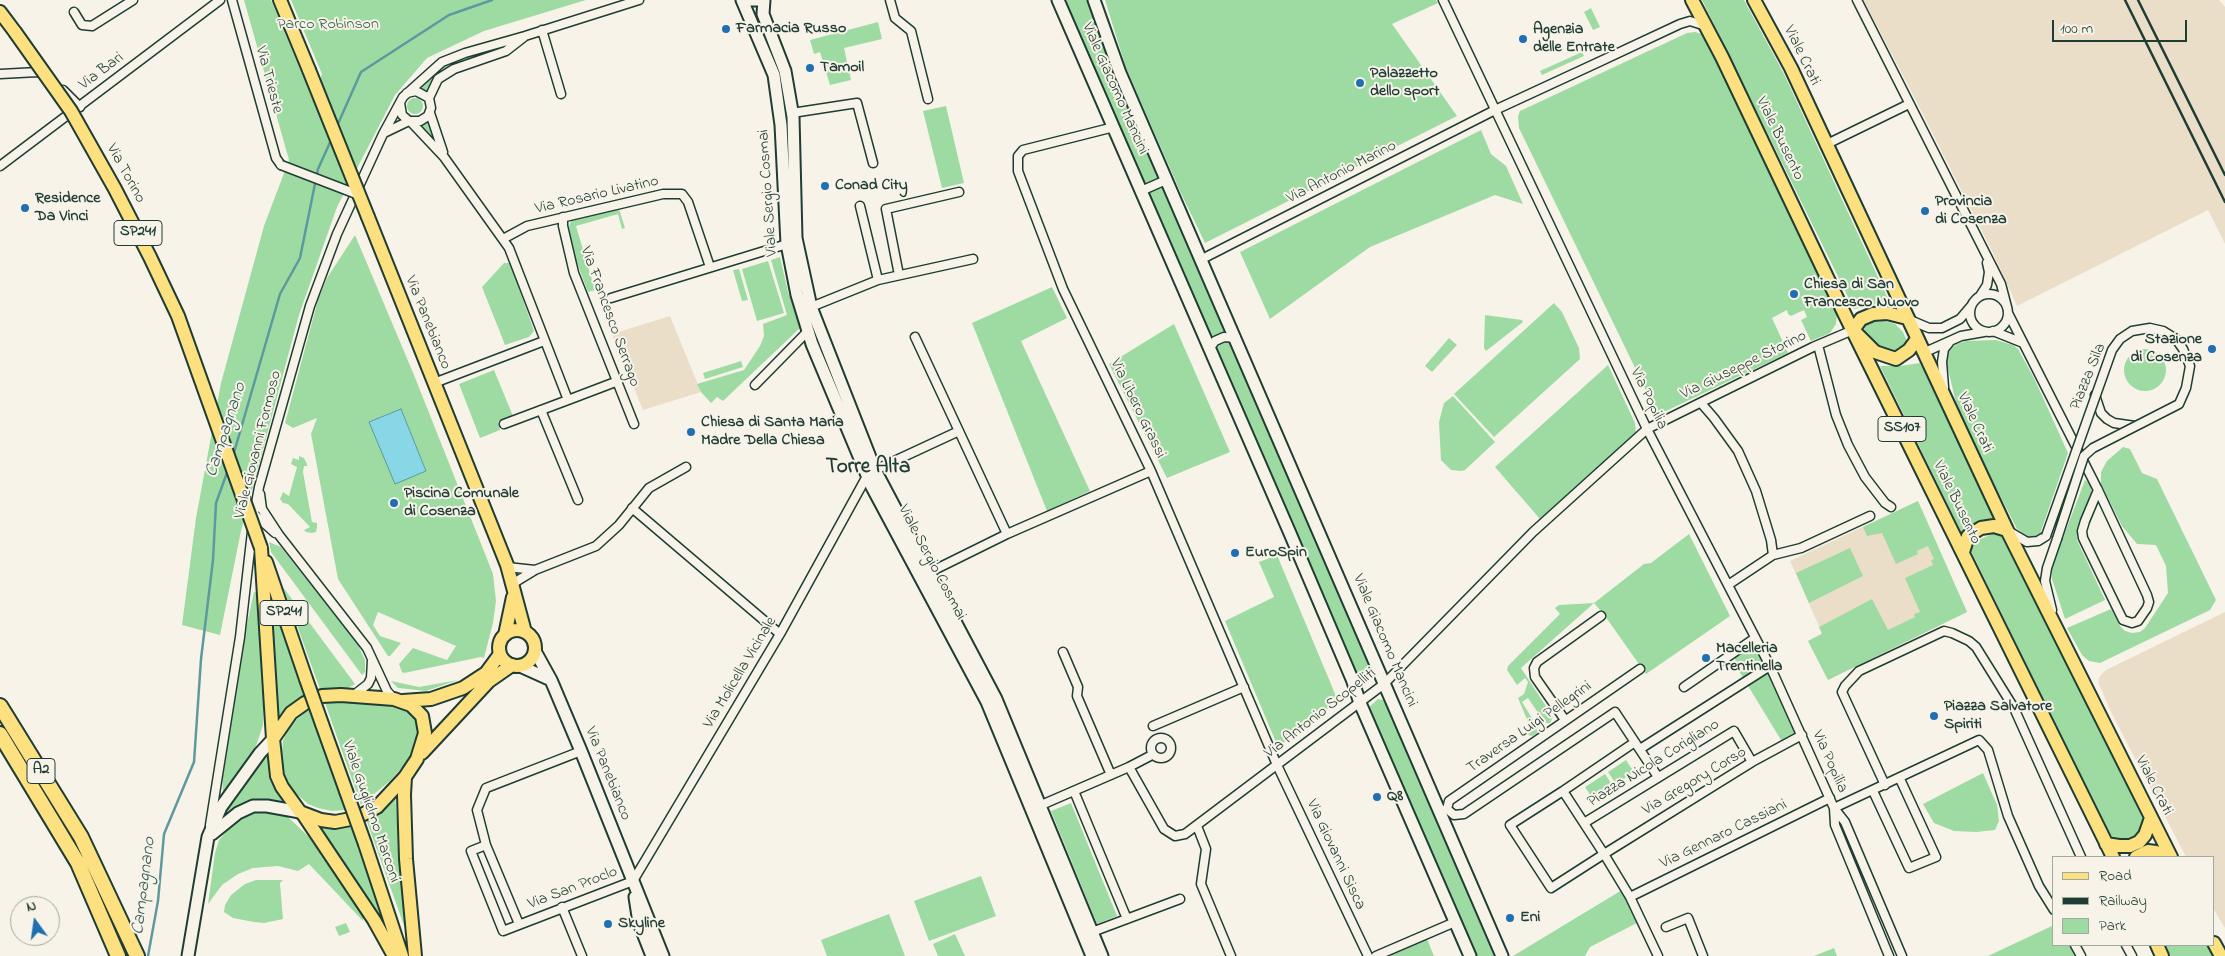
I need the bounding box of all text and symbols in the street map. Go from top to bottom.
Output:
scale bar [2055,10,2190,42]
park label: Parco Robinson [277,15,379,35]
text: 100 m [2060,18,2093,40]
place label: Farmacia Russo [736,19,846,39]
street label: Viale Giacomo Mancini [1076,20,1152,158]
place label: Agenzia delle Entrate [1533,20,1615,58]
marker: Farmacia Russo [720,23,732,35]
street label: Viale Crati [1778,23,1824,89]
marker: Agenzia delle Entrate [1517,33,1529,45]
street label: Via Trieste [250,44,286,116]
street label: Via Bari [76,49,128,95]
place label: Tamoil [820,58,864,78]
marker: Tamoil [804,62,816,74]
place label: Palazzetto dello sport [1370,64,1439,102]
marker: Palazzetto dello sport [1354,77,1366,89]
street label: Viale Busento [1751,94,1807,184]
street label: Viale Sergio Cosmai [755,129,783,257]
street label: Via Antonio Marino [1284,137,1400,209]
street label: Via Torino [101,141,149,207]
street label: Via Rosario Livatino [533,172,661,220]
place label: Conad City [835,176,908,196]
marker: Conad City [819,180,831,192]
place label: Residence Da Vinci [35,189,100,227]
place label: Provincia di Cosenza [1935,192,2007,230]
marker: Residence Da Vinci [19,202,31,214]
marker: Provincia di Cosenza [1919,205,1931,217]
road number: SP241 [114,220,162,246]
street label: Via Francesco Serrago [575,244,643,390]
street label: Via Panebianco [400,273,454,373]
place label: Chiesa di San Francesco Nuovo [1804,275,1919,313]
marker: Chiesa di San Francesco Nuovo [1788,288,1800,300]
street label: Via Giuseppe Storino [1678,327,1810,405]
place label: Stazione di Cosenza [2130,330,2202,368]
street label: Piazza Sila [2067,341,2111,413]
marker: Stazione di Cosenza [2206,343,2218,355]
street label: Via Libero Grassi [1105,356,1169,462]
street label: Via Popilia [1625,365,1671,433]
street label: Viale Giovanni Formoso [231,369,287,521]
water label: Campagnano [202,380,252,480]
street label: Viale Crati [1952,390,1996,456]
place label: Chiesa di Santa Maria Madre Della Chiesa [701,413,844,451]
road number: SS107 [1878,416,1926,442]
marker: Chiesa di Santa Maria Madre Della Chiesa [685,426,697,438]
district label: Torre Alta [826,456,910,482]
street label: Viale Busento [1928,458,1984,548]
place label: Piscina Comunale di Cosenza [404,484,519,522]
marker: Piscina Comunale di Cosenza [388,497,400,509]
street label: Viale Sergio Cosmai [893,502,969,624]
place label: EuroSpin [1245,543,1307,563]
marker: EuroSpin [1229,547,1241,559]
street label: Viale Giacomo Mancini [1347,572,1421,710]
road number: SP241 [260,600,308,626]
street label: Via Molicella Vicinale [700,614,782,732]
place label: Macelleria Trentinella [1716,639,1783,677]
marker: Macelleria Trentinella [1700,652,1712,664]
street label: Via Antonio Scopelliti [1261,664,1381,764]
street label: Traversa Luigi Pellegrini [1464,678,1596,778]
place label: Piazza Salvatore Spiriti [1944,697,2052,735]
marker: Piazza Salvatore Spiriti [1928,710,1940,722]
street label: Piazza Nicola Corigliano [1585,716,1723,812]
street label: Via Panebianco [580,724,634,824]
street label: Via Popilia [1807,728,1851,796]
street label: Viale Guglielmo Marconi [337,738,403,886]
street label: Via Gregory Corso [1640,743,1750,821]
street label: Viale Crati [2130,753,2176,819]
road number: A2 [27,758,55,784]
place label: Q8 [1387,787,1403,807]
marker: Q8 [1371,791,1383,803]
street label: Via Gennaro Cassiani [1657,796,1791,874]
street label: Via Giovanni Sisca [1301,797,1369,913]
water label: Campagnano [128,836,162,936]
legend [2052,856,2215,946]
street label: Via San Proclo [526,863,620,915]
text: Road [2099,865,2132,887]
text: Railway [2099,890,2147,912]
north arrow [10,896,60,946]
text: N [24,896,39,918]
place label: Eni [1520,908,1540,928]
marker: Eni [1504,912,1516,924]
place label: Skyline [618,914,665,934]
text: Park [2099,915,2126,937]
marker: Skyline [602,918,614,930]

